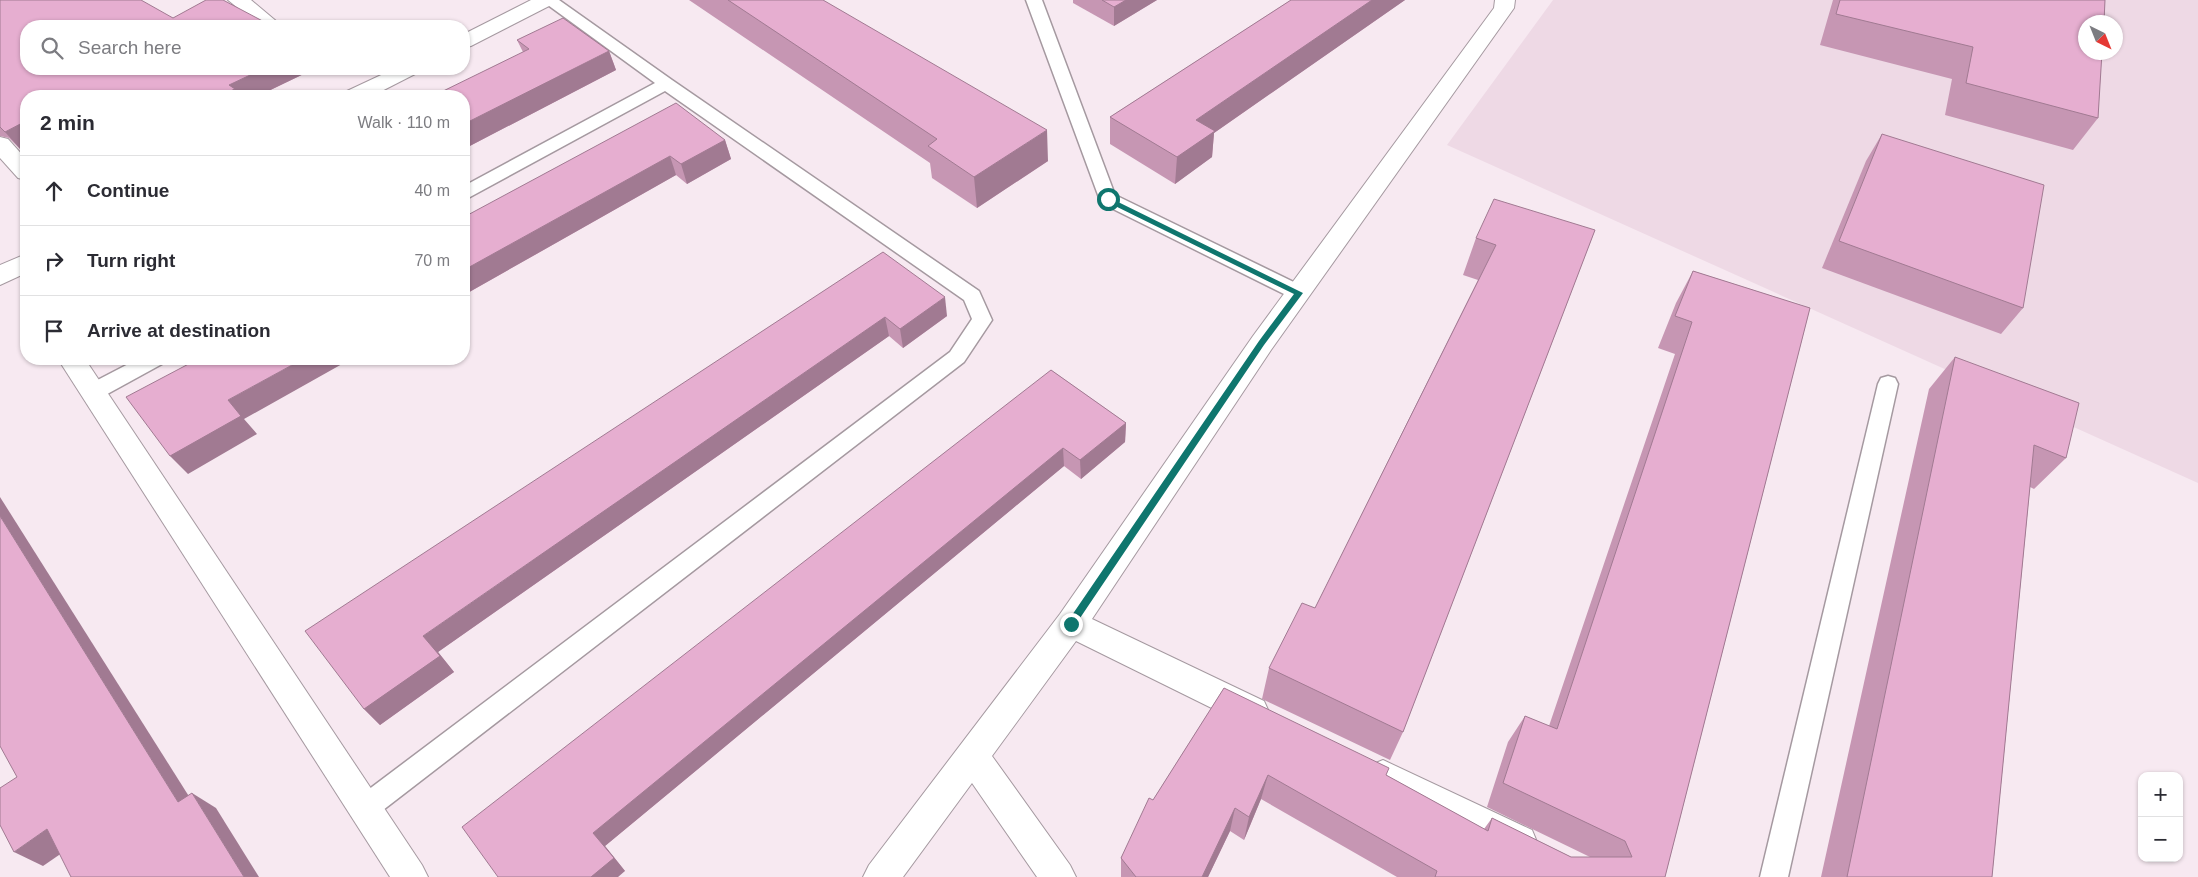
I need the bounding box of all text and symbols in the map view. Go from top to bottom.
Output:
north arrow [2078,15,2123,60]
search box [20,20,470,75]
icon: search [38,34,66,62]
text: Search here [78,37,182,58]
text: 2 min [40,111,95,134]
text: Walk · 110 m [358,114,450,131]
icon: ahead [40,177,68,205]
text: Continue [87,180,169,201]
text: 40 m [414,182,450,199]
route start [1097,188,1120,211]
icon: right [40,247,68,275]
text: Turn right [87,250,175,271]
text: 70 m [414,252,450,269]
icon: arrive [40,317,68,345]
text: Arrive at destination [87,320,271,341]
route end [1060,613,1083,636]
map controls [2138,772,2183,862]
button: + [2138,772,2183,817]
button: − [2138,817,2183,862]

